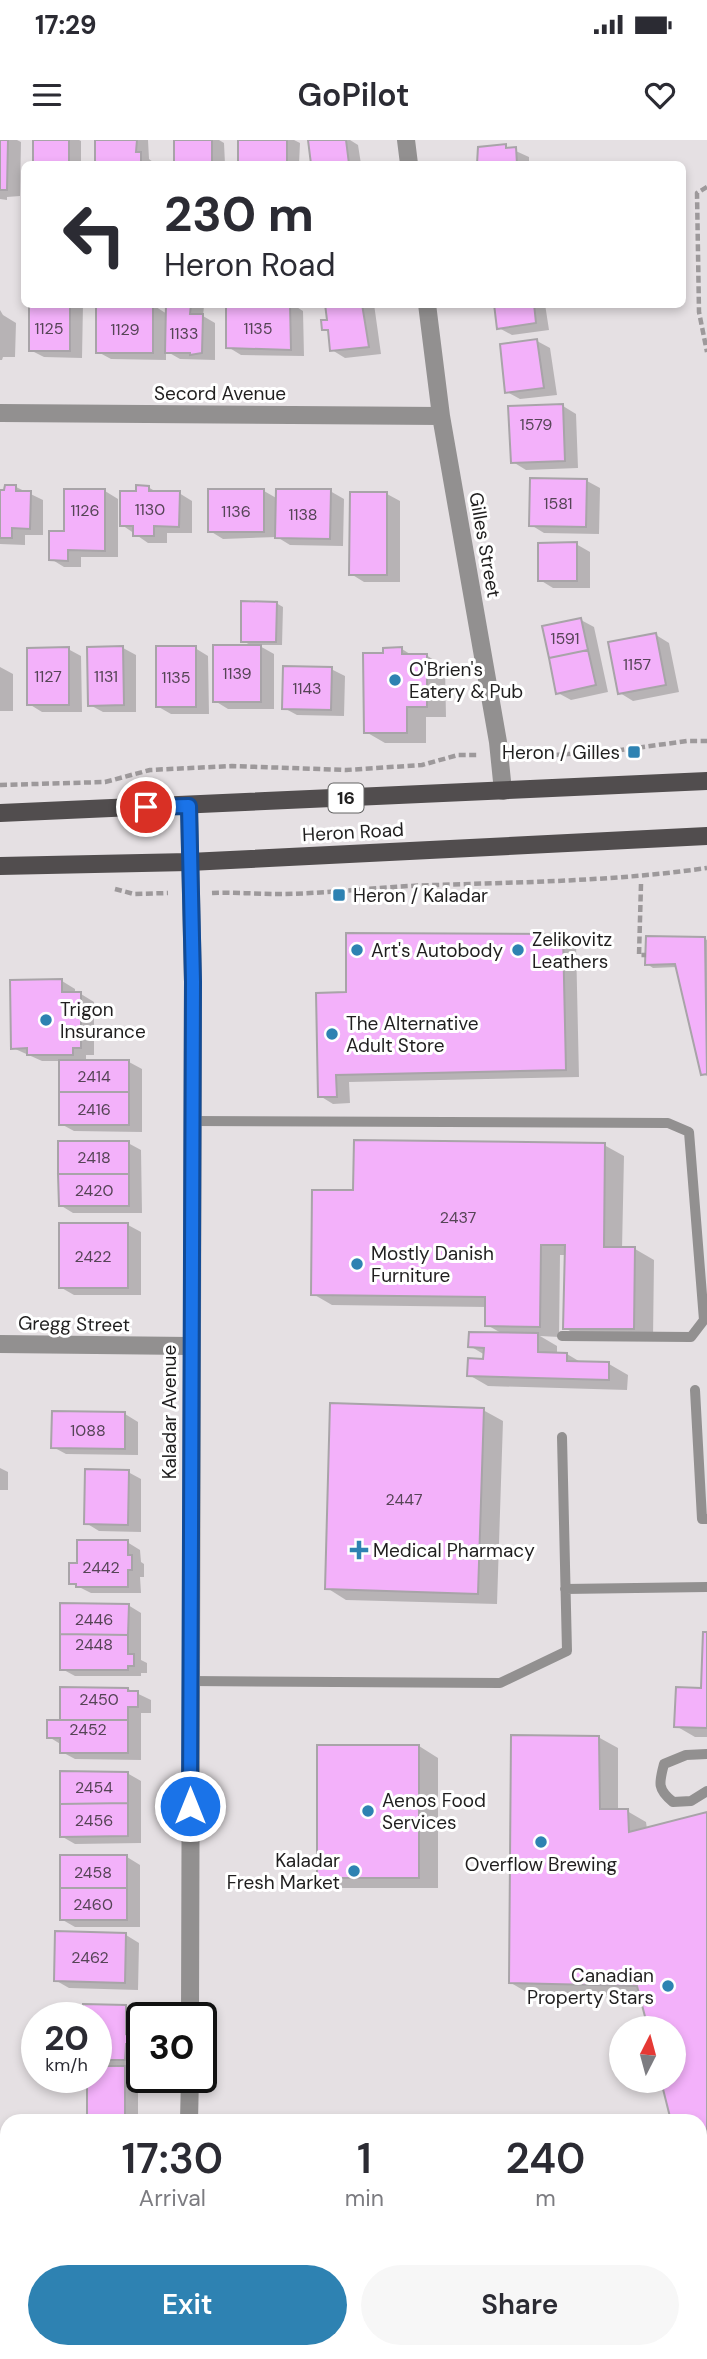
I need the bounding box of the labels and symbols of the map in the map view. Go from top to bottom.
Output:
house number: 1125 [35,318,63,339]
house number: 1135 [243,318,273,339]
house number: 1129 [110,319,140,340]
house number: 1133 [170,323,198,344]
street label: Secord Avenue [154,381,286,406]
house number: 1579 [520,414,552,435]
street label: Gilles Street [463,490,507,600]
house number: 1581 [543,493,573,514]
house number: 1130 [135,499,165,520]
house number: 1126 [70,500,100,521]
house number: 1136 [221,501,251,522]
house number: 1138 [288,504,318,525]
house number: 1591 [550,628,580,649]
house number: 1157 [623,654,651,675]
place label: O'Brien's Eatery & Pub [409,657,523,704]
house number: 1139 [222,663,252,684]
house number: 1127 [34,666,62,687]
house number: 1131 [94,666,118,687]
house number: 1135 [161,667,191,688]
marker: O'Brien's Eatery & Pub [387,672,403,688]
house number: 1143 [292,678,322,699]
place label: Heron / Gilles [502,740,620,765]
marker: Heron / Gilles [626,744,642,760]
pin [116,777,176,837]
road number: 16 [328,784,364,812]
street label: Heron Road [301,817,405,847]
place label: Heron / Kaladar [353,883,488,908]
marker: Heron / Kaladar [331,887,347,903]
place label: Zelikovitz Leathers [532,927,612,974]
place label: Art's Autobody [371,938,504,963]
marker: Art's Autobody [349,942,365,958]
marker: Zelikovitz Leathers [510,942,526,958]
place label: Trigon Insurance [60,997,146,1044]
place label: The Alternative Adult Store [346,1011,479,1058]
marker: Trigon Insurance [38,1012,54,1028]
marker: The Alternative Adult Store [324,1026,340,1042]
house number: 2414 [77,1066,111,1087]
house number: 2416 [77,1099,111,1120]
house number: 2418 [77,1147,111,1168]
house number: 2420 [75,1180,113,1201]
house number: 2437 [440,1207,476,1228]
place label: Mostly Danish Furniture [371,1241,494,1288]
house number: 2422 [74,1246,112,1267]
marker: Mostly Danish Furniture [349,1256,365,1272]
street label: Gregg Street [18,1311,130,1337]
street label: Kaladar Avenue [157,1345,182,1479]
house number: 1088 [70,1420,106,1441]
house number: 2447 [386,1489,422,1510]
place label: Medical Pharmacy [373,1538,535,1563]
marker: Medical Pharmacy [351,1542,367,1558]
house number: 2442 [82,1557,120,1578]
house number: 2446 [75,1609,113,1630]
house number: 2448 [75,1634,113,1655]
house number: 2450 [79,1689,119,1710]
house number: 2452 [69,1719,107,1740]
position arrow [153,1769,227,1843]
house number: 2454 [75,1777,113,1798]
place label: Aenos Food Services [382,1788,486,1835]
marker: Aenos Food Services [360,1803,376,1819]
house number: 2456 [75,1810,113,1831]
marker: Overflow Brewing [533,1834,549,1850]
place label: Kaladar Fresh Market [227,1848,340,1895]
place label: Overflow Brewing [465,1852,618,1877]
house number: 2458 [74,1862,112,1883]
marker: Kaladar Fresh Market [346,1863,362,1879]
house number: 2460 [73,1894,113,1915]
house number: 2462 [71,1947,109,1968]
place label: Canadian Property Stars [527,1963,654,2010]
marker: Canadian Property Stars [660,1978,676,1994]
speed limit sign: 30 [126,2002,217,2093]
north arrow [609,2016,686,2093]

